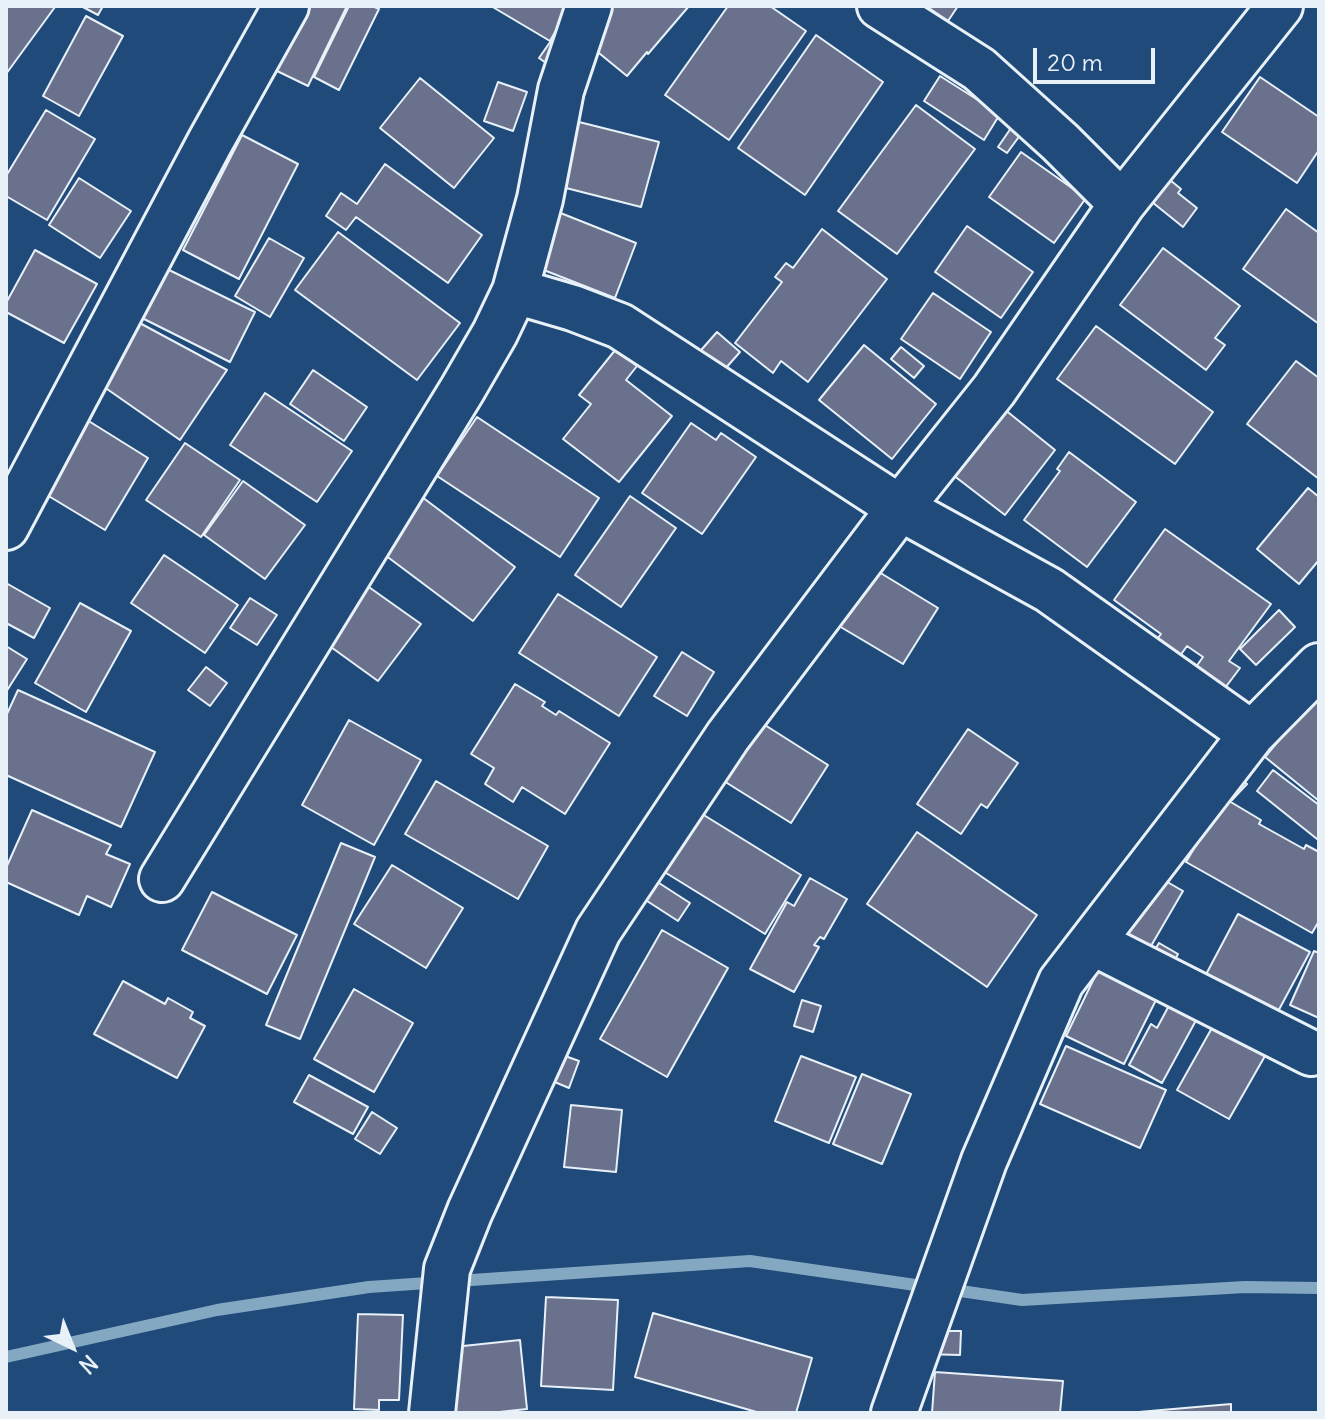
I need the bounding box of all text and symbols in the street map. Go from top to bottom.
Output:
scale bar [1037,32,1159,82]
text: 20 m [1047,47,1103,77]
north arrow [32,1307,112,1387]
text: N [73,1349,103,1380]

